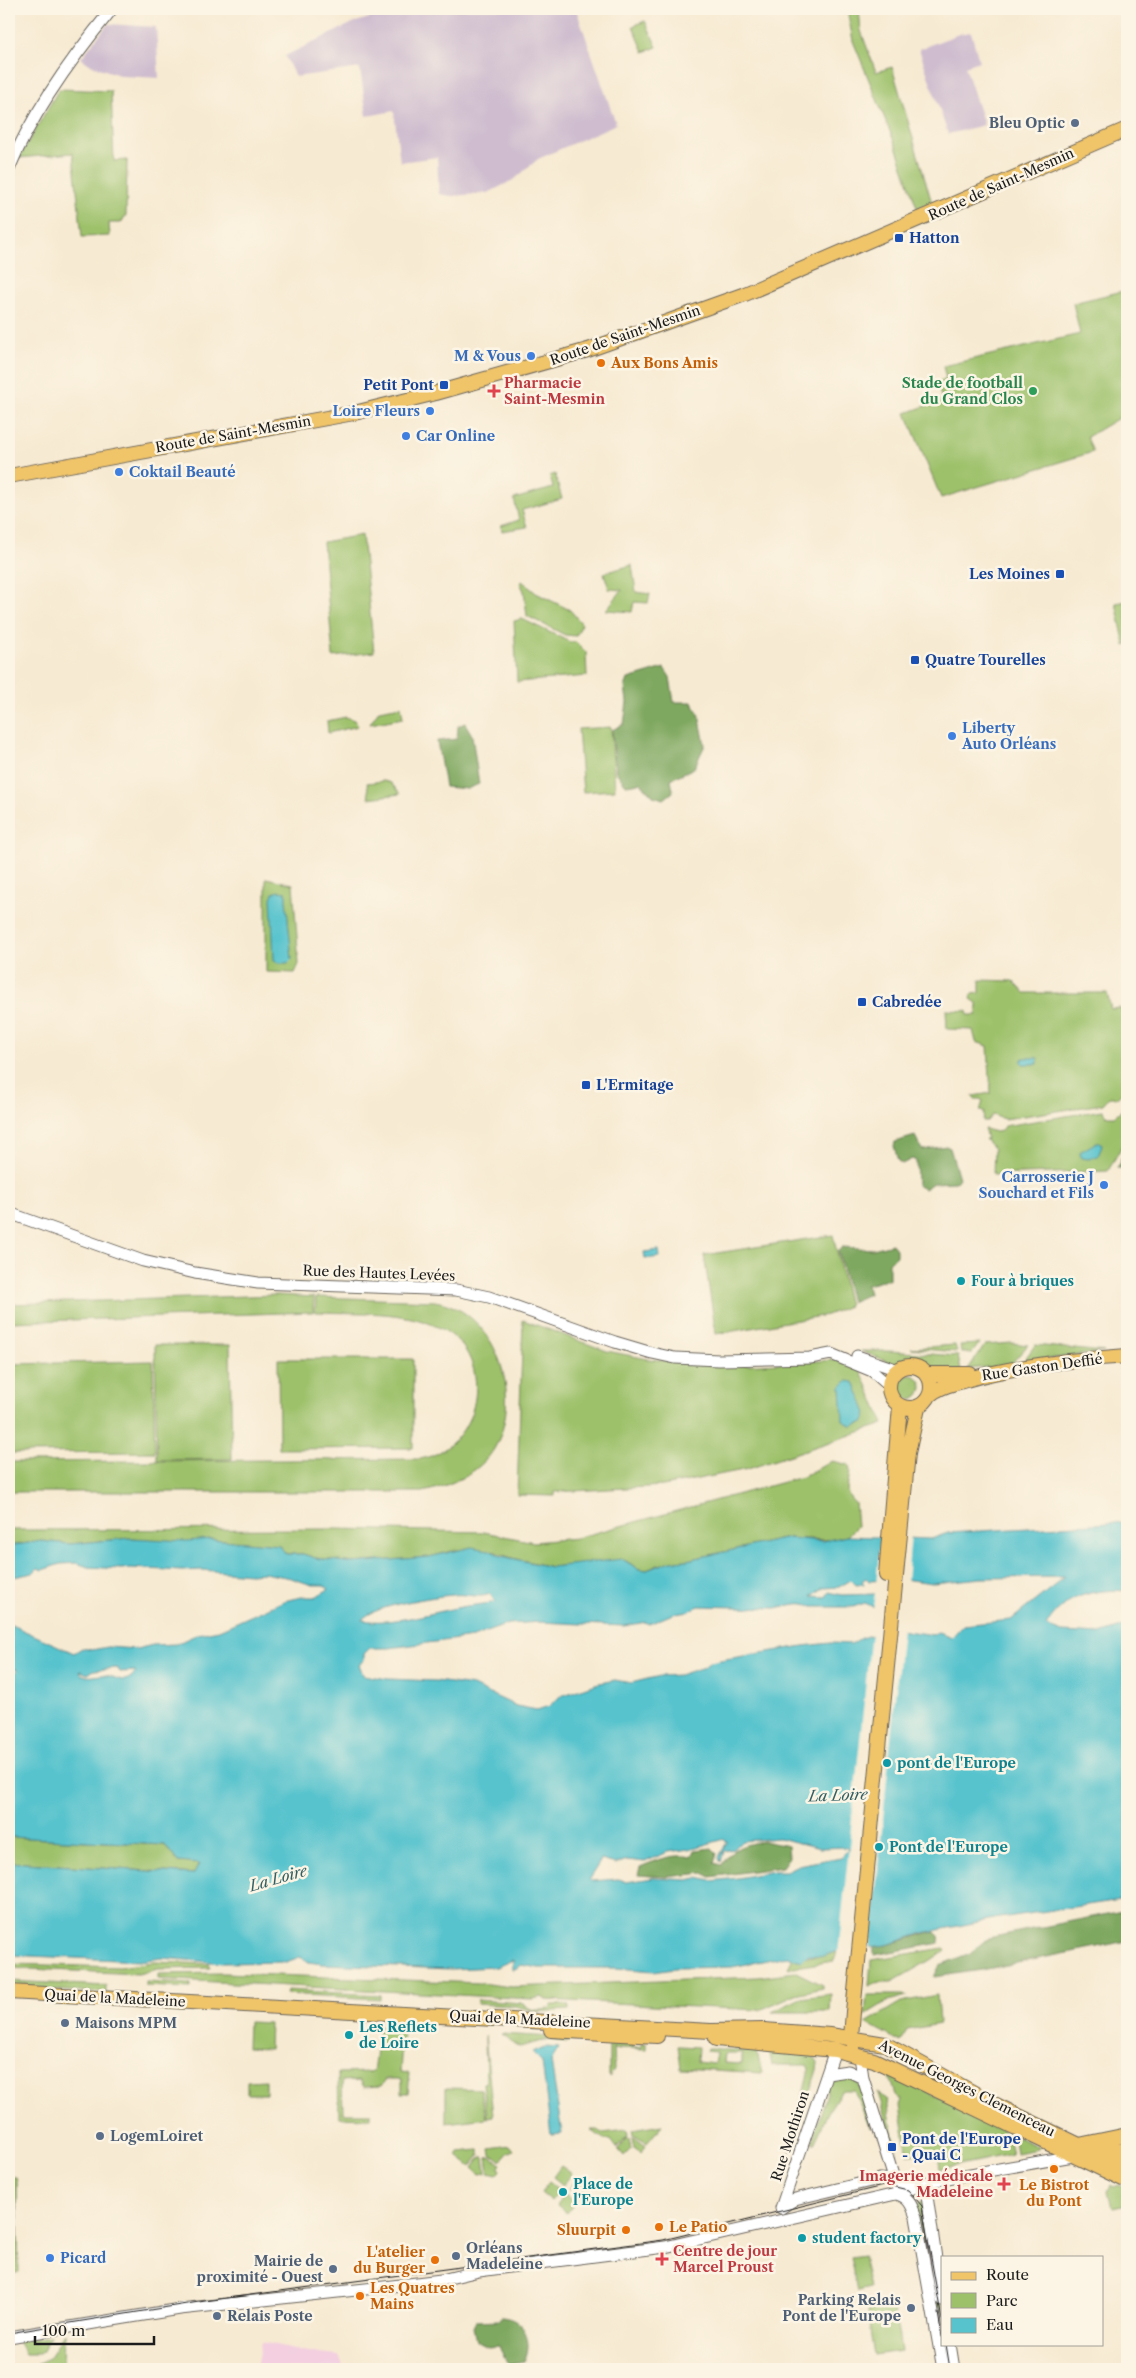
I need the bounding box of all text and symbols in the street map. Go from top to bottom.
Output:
place label: Bleu Optic [989,114,1065,132]
marker: Bleu Optic [1069,117,1081,129]
street label: Route de Saint-Mesmin [925,144,1077,224]
place label: Hatton [909,229,960,247]
marker: Hatton [893,232,905,244]
street label: Route de Saint-Mesmin [547,301,703,369]
place label: M & Vous [454,347,521,365]
marker: M & Vous [525,350,537,362]
place label: Aux Bons Amis [610,354,718,372]
marker: Aux Bons Amis [595,357,607,369]
place label: Pharmacie Saint-Mesmin [504,374,606,408]
place label: Stade de football du Grand Clos [902,374,1023,408]
place label: Petit Pont [363,376,434,394]
marker: Petit Pont [438,379,450,391]
marker: Pharmacie Saint-Mesmin [488,385,500,397]
marker: Stade de football du Grand Clos [1027,385,1039,397]
place label: Loire Fleurs [332,402,420,420]
marker: Loire Fleurs [424,405,436,417]
street label: Route de Saint-Mesmin [154,411,312,457]
place label: Car Online [416,427,495,445]
marker: Car Online [400,430,412,442]
place label: Coktail Beauté [129,463,236,481]
marker: Coktail Beauté [113,466,125,478]
place label: Les Moines [969,565,1050,583]
marker: Les Moines [1054,568,1066,580]
place label: Quatre Tourelles [925,651,1046,669]
marker: Quatre Tourelles [909,654,921,666]
place label: Liberty Auto Orléans [961,719,1056,753]
marker: Liberty Auto Orléans [946,730,958,742]
place label: Cabredée [872,993,942,1011]
marker: Cabredée [856,996,868,1008]
place label: L'Ermitage [596,1076,674,1094]
marker: L'Ermitage [580,1079,592,1091]
place label: Carrosserie J Souchard et Fils [979,1168,1094,1202]
marker: Carrosserie J Souchard et Fils [1098,1179,1110,1191]
street label: Rue des Hautes Levées [302,1261,456,1285]
place label: Four à briques [971,1272,1074,1290]
marker: Four à briques [955,1275,967,1287]
street label: Rue Gaston Deffié [981,1350,1104,1384]
place label: pont de l'Europe [897,1754,1016,1772]
marker: pont de l'Europe [881,1757,893,1769]
water label: La Loire [807,1784,869,1806]
place label: Pont de l'Europe [889,1838,1008,1856]
marker: Pont de l'Europe [873,1841,885,1853]
water label: La Loire [246,1861,310,1896]
street label: Quai de la Madeleine [44,1985,186,2011]
street label: Quai de la Madeleine [449,2006,591,2032]
place label: Maisons MPM [75,2014,177,2032]
marker: Maisons MPM [59,2017,71,2029]
place label: Les Reflets de Loire [359,2018,437,2052]
marker: Les Reflets de Loire [343,2029,355,2041]
street label: Avenue Georges Clemenceau [875,2035,1059,2141]
street label: Rue Mothiron [767,2088,813,2183]
place label: LogemLoiret [110,2127,204,2145]
marker: LogemLoiret [94,2130,106,2142]
place label: Pont de l'Europe - Quai C [902,2130,1021,2164]
marker: Pont de l'Europe - Quai C [886,2141,898,2153]
marker: Le Bistrot du Pont [1048,2163,1060,2175]
place label: Imagerie médicale Madeleine [859,2167,993,2201]
place label: Place de l'Europe [573,2175,634,2209]
place label: Le Bistrot du Pont [1019,2176,1089,2210]
marker: Imagerie médicale Madeleine [997,2177,1011,2191]
marker: Place de l'Europe [557,2186,569,2198]
place label: Le Patio [669,2218,728,2236]
place label: Sluurpit [557,2221,616,2239]
marker: Le Patio [653,2221,665,2233]
marker: Sluurpit [620,2224,632,2236]
place label: student factory [812,2229,922,2247]
marker: student factory [796,2232,808,2244]
place label: Orléans Madeleine [466,2239,543,2273]
place label: Centre de jour Marcel Proust [673,2242,777,2276]
place label: L'atelier du Burger [353,2243,425,2277]
place label: Picard [60,2249,107,2267]
marker: Orléans Madeleine [450,2250,462,2262]
marker: Picard [44,2252,56,2264]
place label: Mairie de proximité - Ouest [197,2252,323,2286]
marker: Centre de jour Marcel Proust [655,2252,669,2266]
marker: L'atelier du Burger [429,2254,441,2266]
legend [941,2256,1104,2346]
marker: Mairie de proximité - Ouest [327,2263,339,2275]
text: Route [986,2265,1029,2284]
place label: Les Quatres Mains [370,2279,455,2313]
marker: Les Quatres Mains [354,2290,366,2302]
place label: Parking Relais Pont de l'Europe [782,2291,901,2325]
text: Parc [986,2291,1018,2310]
marker: Parking Relais Pont de l'Europe [905,2302,917,2314]
place label: Relais Poste [227,2307,313,2325]
marker: Relais Poste [211,2310,223,2322]
scale bar [35,2313,154,2345]
text: Eau [986,2315,1014,2334]
text: 100 m [42,2321,85,2340]

